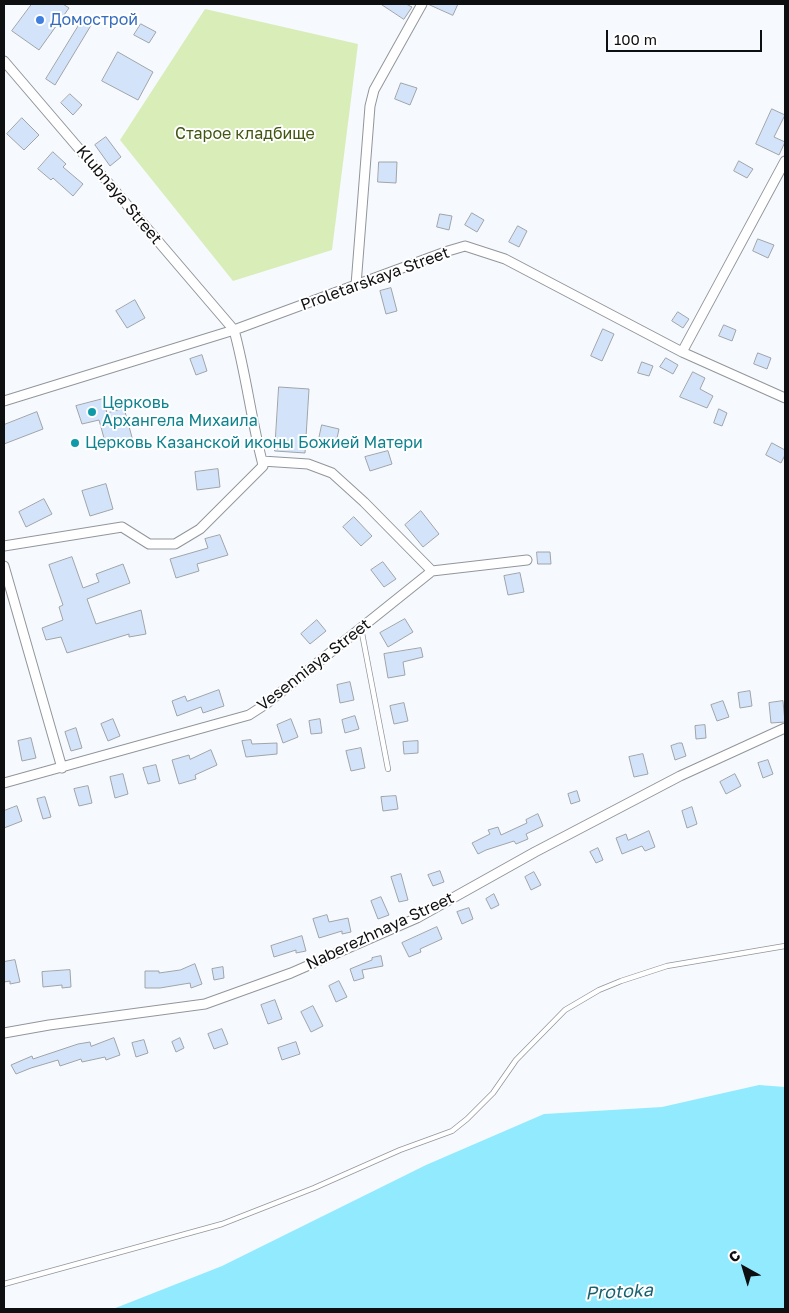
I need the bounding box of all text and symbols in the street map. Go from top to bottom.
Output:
place label: Домострой [50,10,138,30]
marker: Домострой [34,14,46,26]
scale bar [609,20,765,52]
text: 100 m [614,30,657,48]
park label: Старое кладбище [175,124,315,144]
street label: Klubnaya Street [72,142,166,248]
street label: Proletarskaya Street [298,243,452,315]
place label: Церковь Архангела Михаила [102,393,258,431]
marker: Церковь Архангела Михаила [86,406,98,418]
place label: Церковь Казанской иконы Божией Матери [85,433,423,453]
marker: Церковь Казанской иконы Божией Матери [69,437,81,449]
street label: Vesenniaya Street [254,615,374,715]
street label: Naberezhnaya Street [303,888,457,974]
north arrow [719,1243,769,1293]
text: С [725,1246,743,1266]
water label: Protoka [585,1279,653,1305]

